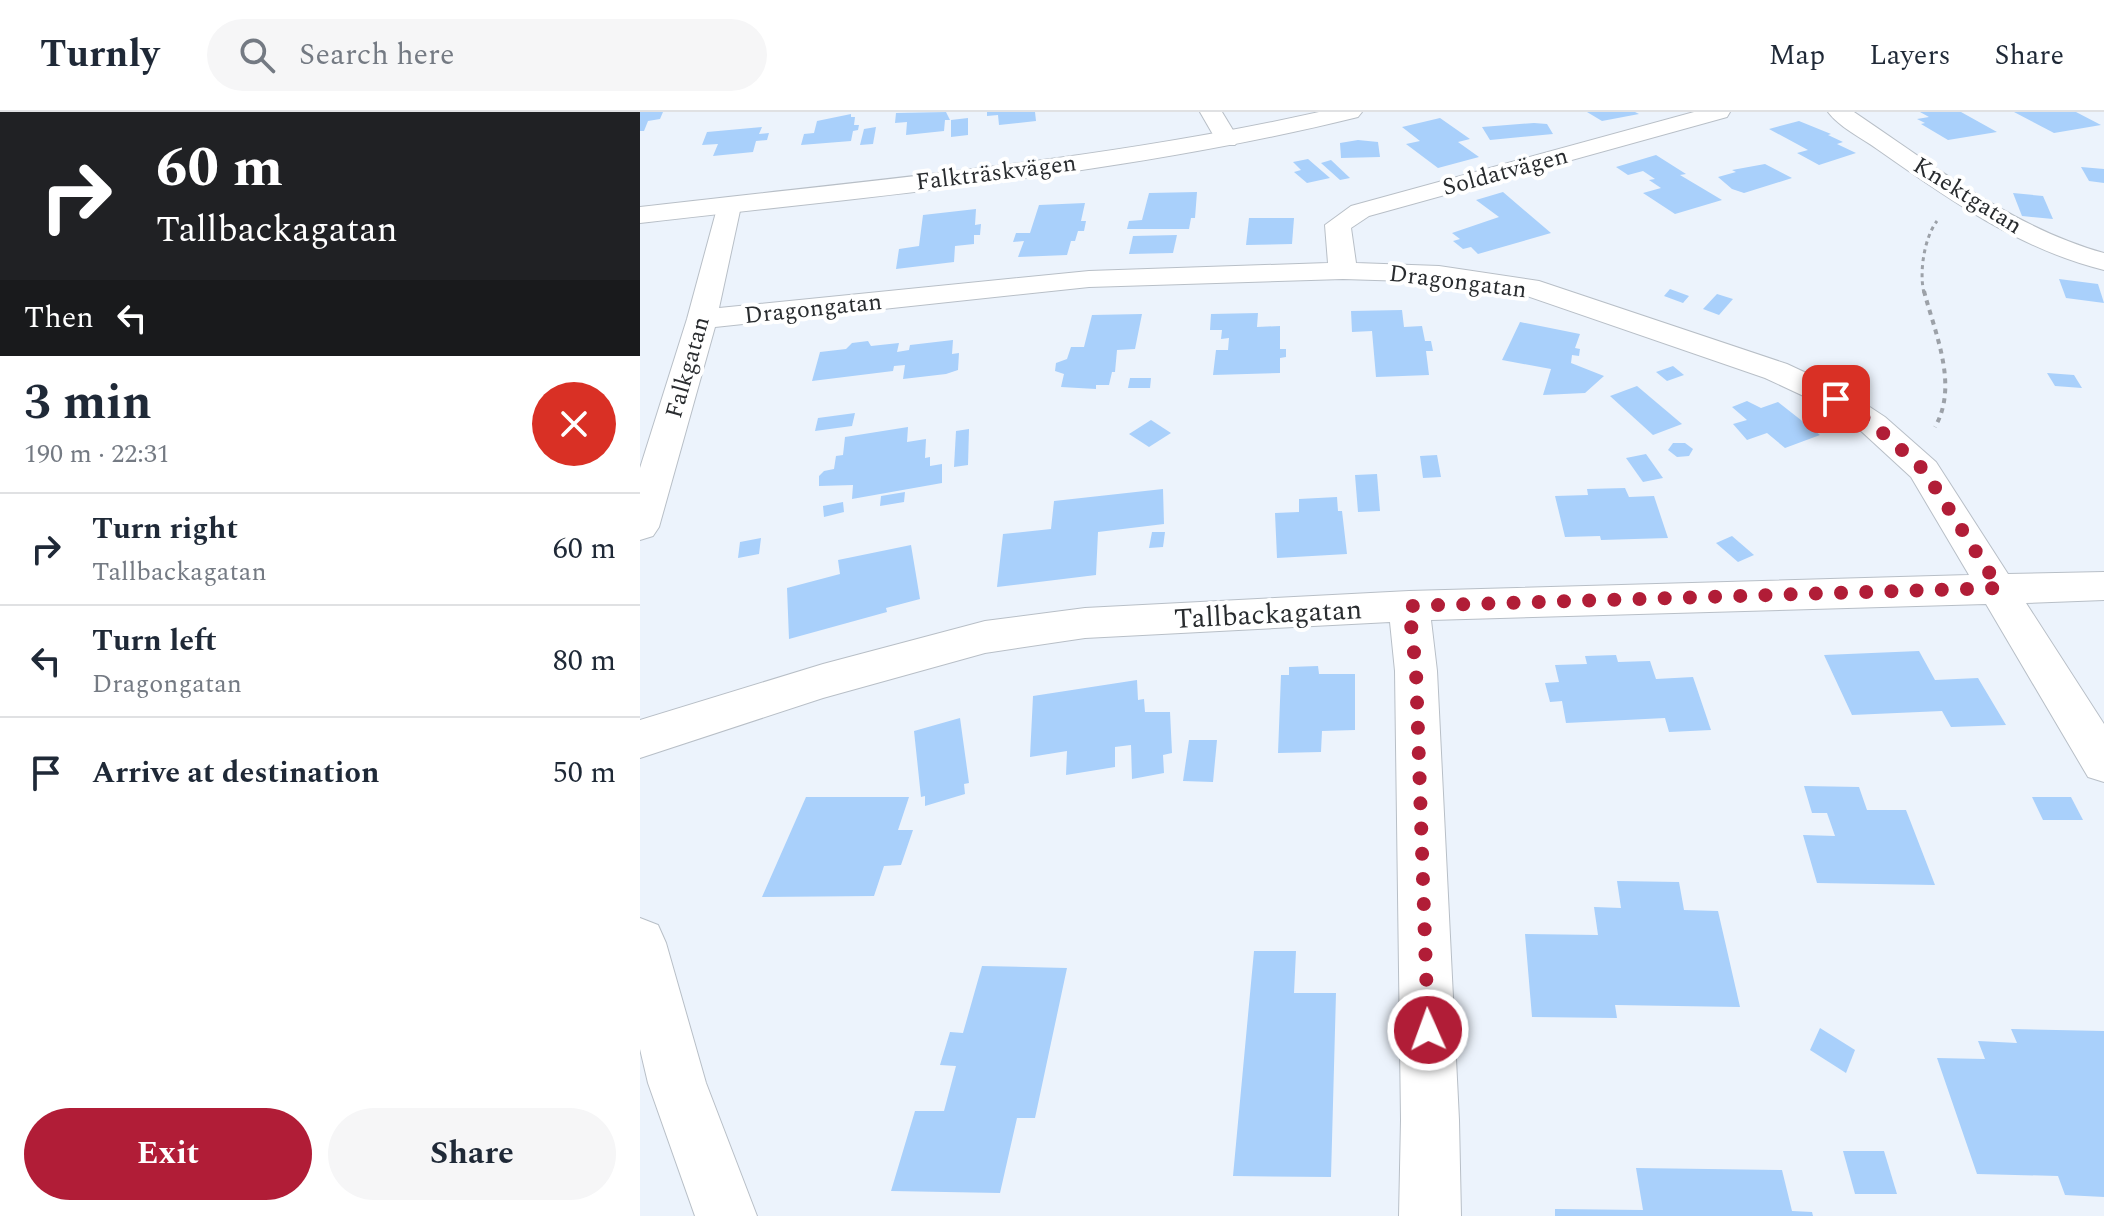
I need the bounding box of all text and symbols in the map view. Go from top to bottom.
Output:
search box [207,19,767,91]
text: Turnly [40,26,159,84]
text: Search here [299,32,455,78]
icon: search [235,33,279,77]
text: Map [1769,34,1825,77]
text: Layers [1869,34,1951,77]
text: Share [1995,34,2064,77]
text: 60 m [156,126,283,211]
street label: Soldatvägen [1439,138,1572,206]
icon: right [24,144,128,248]
street label: Falkträskvägen [914,145,1078,201]
street label: Knektgatan [1906,148,2029,244]
text: Tallbackagatan [156,203,398,258]
street label: Dragongatan [1387,256,1529,308]
street label: Dragongatan [742,284,884,334]
text: Then [24,295,94,341]
icon: left [110,296,154,340]
street label: Falkgatan [656,312,720,422]
pin [1802,365,1870,433]
text: 3 min [24,367,152,440]
icon: arrive [1814,377,1858,421]
button: close [532,382,616,466]
text: 190 m · 22:31 [24,434,170,474]
text: Turn right [92,506,238,552]
text: 60 m [553,526,616,572]
icon: right [24,527,68,571]
text: Tallbackagatan [92,552,267,592]
street label: Tallbackagatan [1173,588,1363,641]
text: Turn left [92,618,217,664]
text: 80 m [553,638,616,684]
icon: left [24,639,68,683]
text: Dragongatan [92,664,242,704]
text: Arrive at destination [92,750,379,796]
text: 50 m [553,750,616,796]
icon: arrive [24,751,68,795]
position arrow [1386,988,1470,1072]
button: Exit [24,1108,312,1200]
button: Share [328,1108,616,1200]

